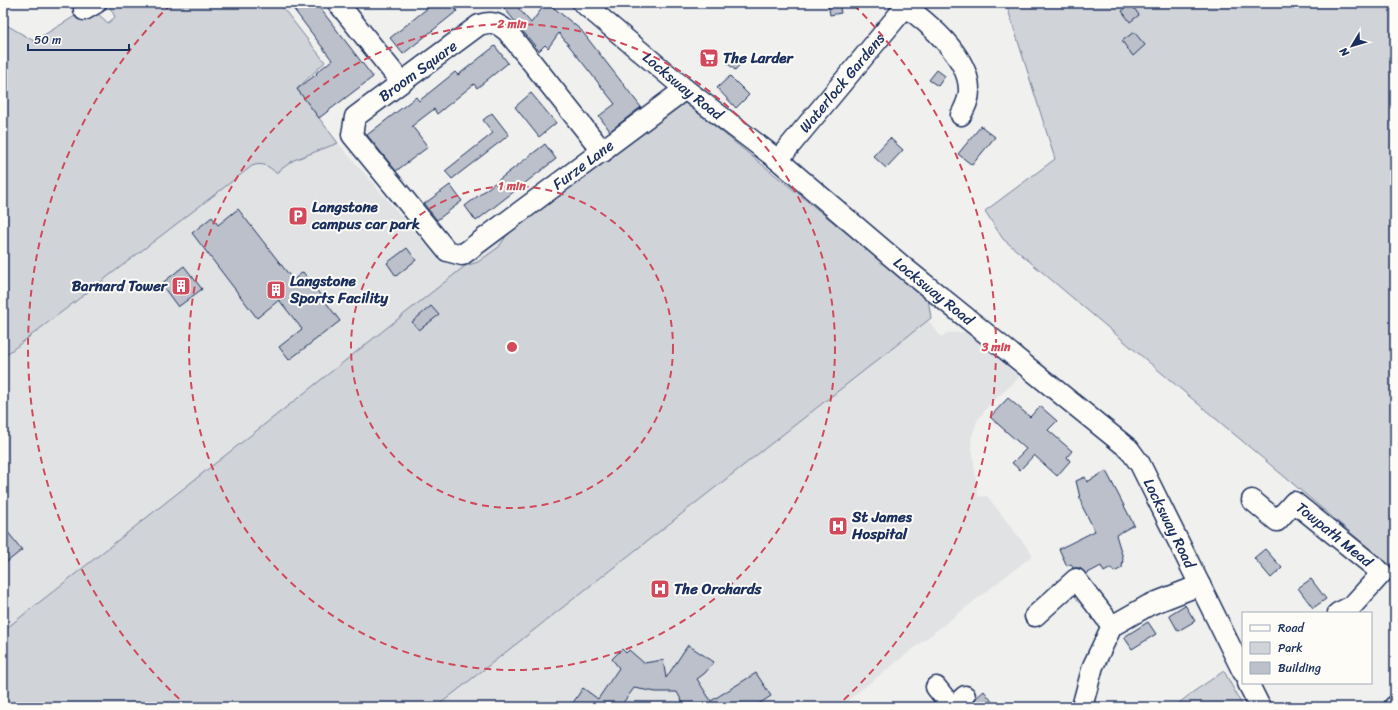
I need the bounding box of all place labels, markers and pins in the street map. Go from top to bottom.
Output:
place label: The Larder [723,45,795,71]
supermarket icon: The Larder [698,47,720,69]
place label: Langstone campus car park [311,194,420,237]
parking icon: Langstone campus car park [287,205,309,227]
place label: Langstone Sports Facility [289,268,389,311]
place label: Barnard Tower [72,273,169,299]
building icon: Barnard Tower [170,275,192,297]
building icon: Langstone Sports Facility [265,279,287,301]
centre of rings [505,340,519,354]
place label: St James Hospital [851,504,913,547]
hospital icon: St James Hospital [827,515,849,537]
place label: The Orchards [674,576,763,602]
hospital icon: The Orchards [649,578,671,600]

